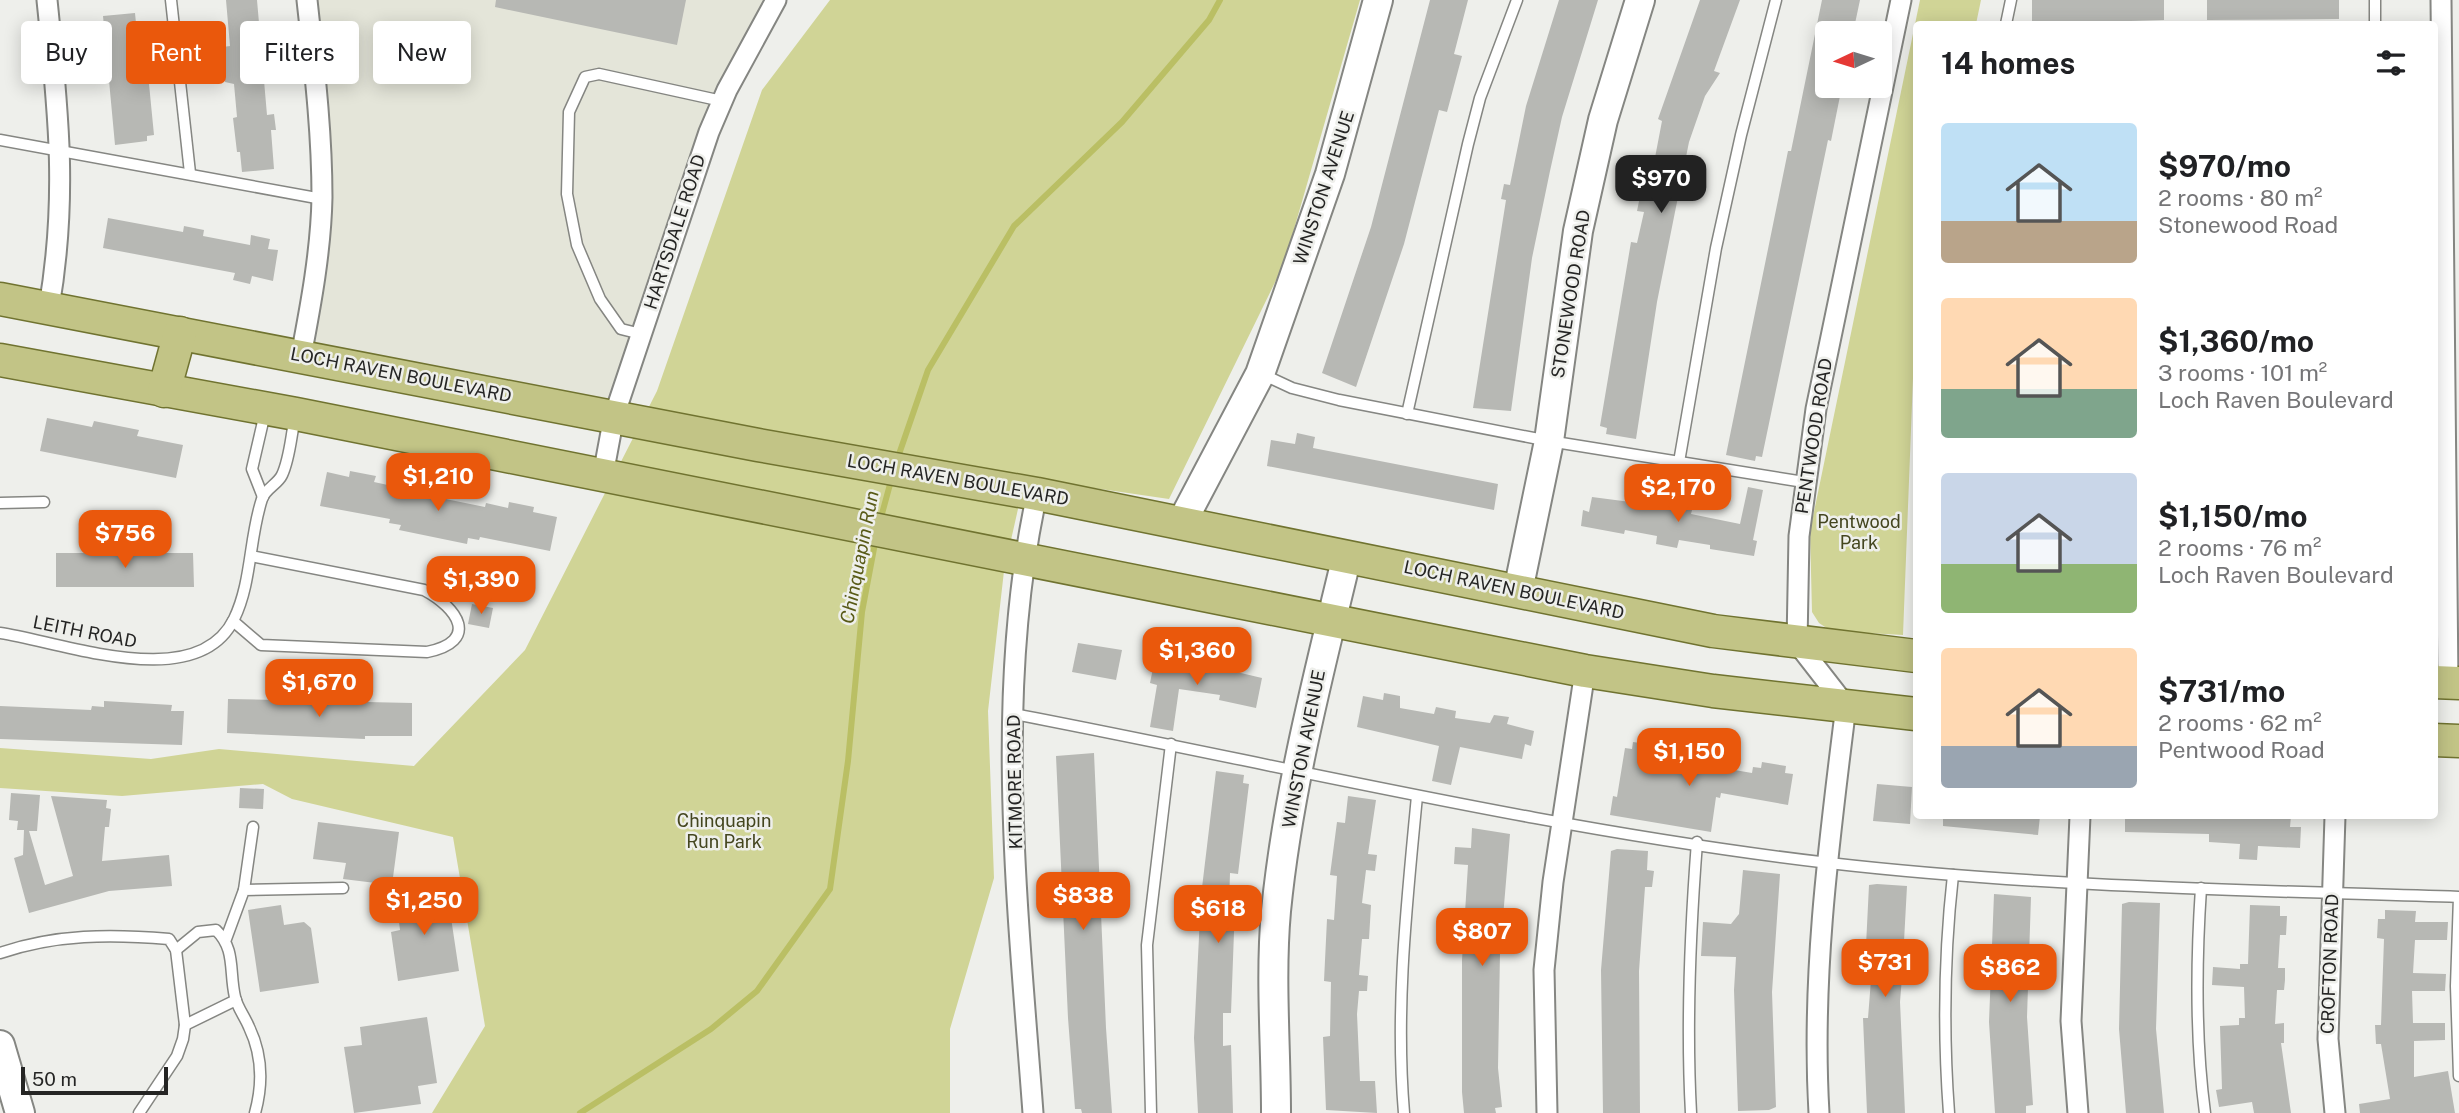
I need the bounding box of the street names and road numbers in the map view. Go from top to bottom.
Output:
street label: WINSTON AVENUE [1289,108,1358,268]
street label: HARTSDALE ROAD [640,152,710,312]
street label: STONEWOOD ROAD [1547,208,1594,380]
street label: LOCH RAVEN BOULEVARD [289,343,513,406]
street label: PENTWOOD ROAD [1791,356,1836,515]
street label: LOCH RAVEN BOULEVARD [846,450,1071,509]
street label: LOCH RAVEN BOULEVARD [1402,556,1626,623]
street label: LEITH ROAD [31,611,139,652]
street label: WINSTON AVENUE [1278,668,1329,830]
street label: KITMORE ROAD [1003,714,1026,850]
street label: CROFTON ROAD [2317,893,2342,1034]

